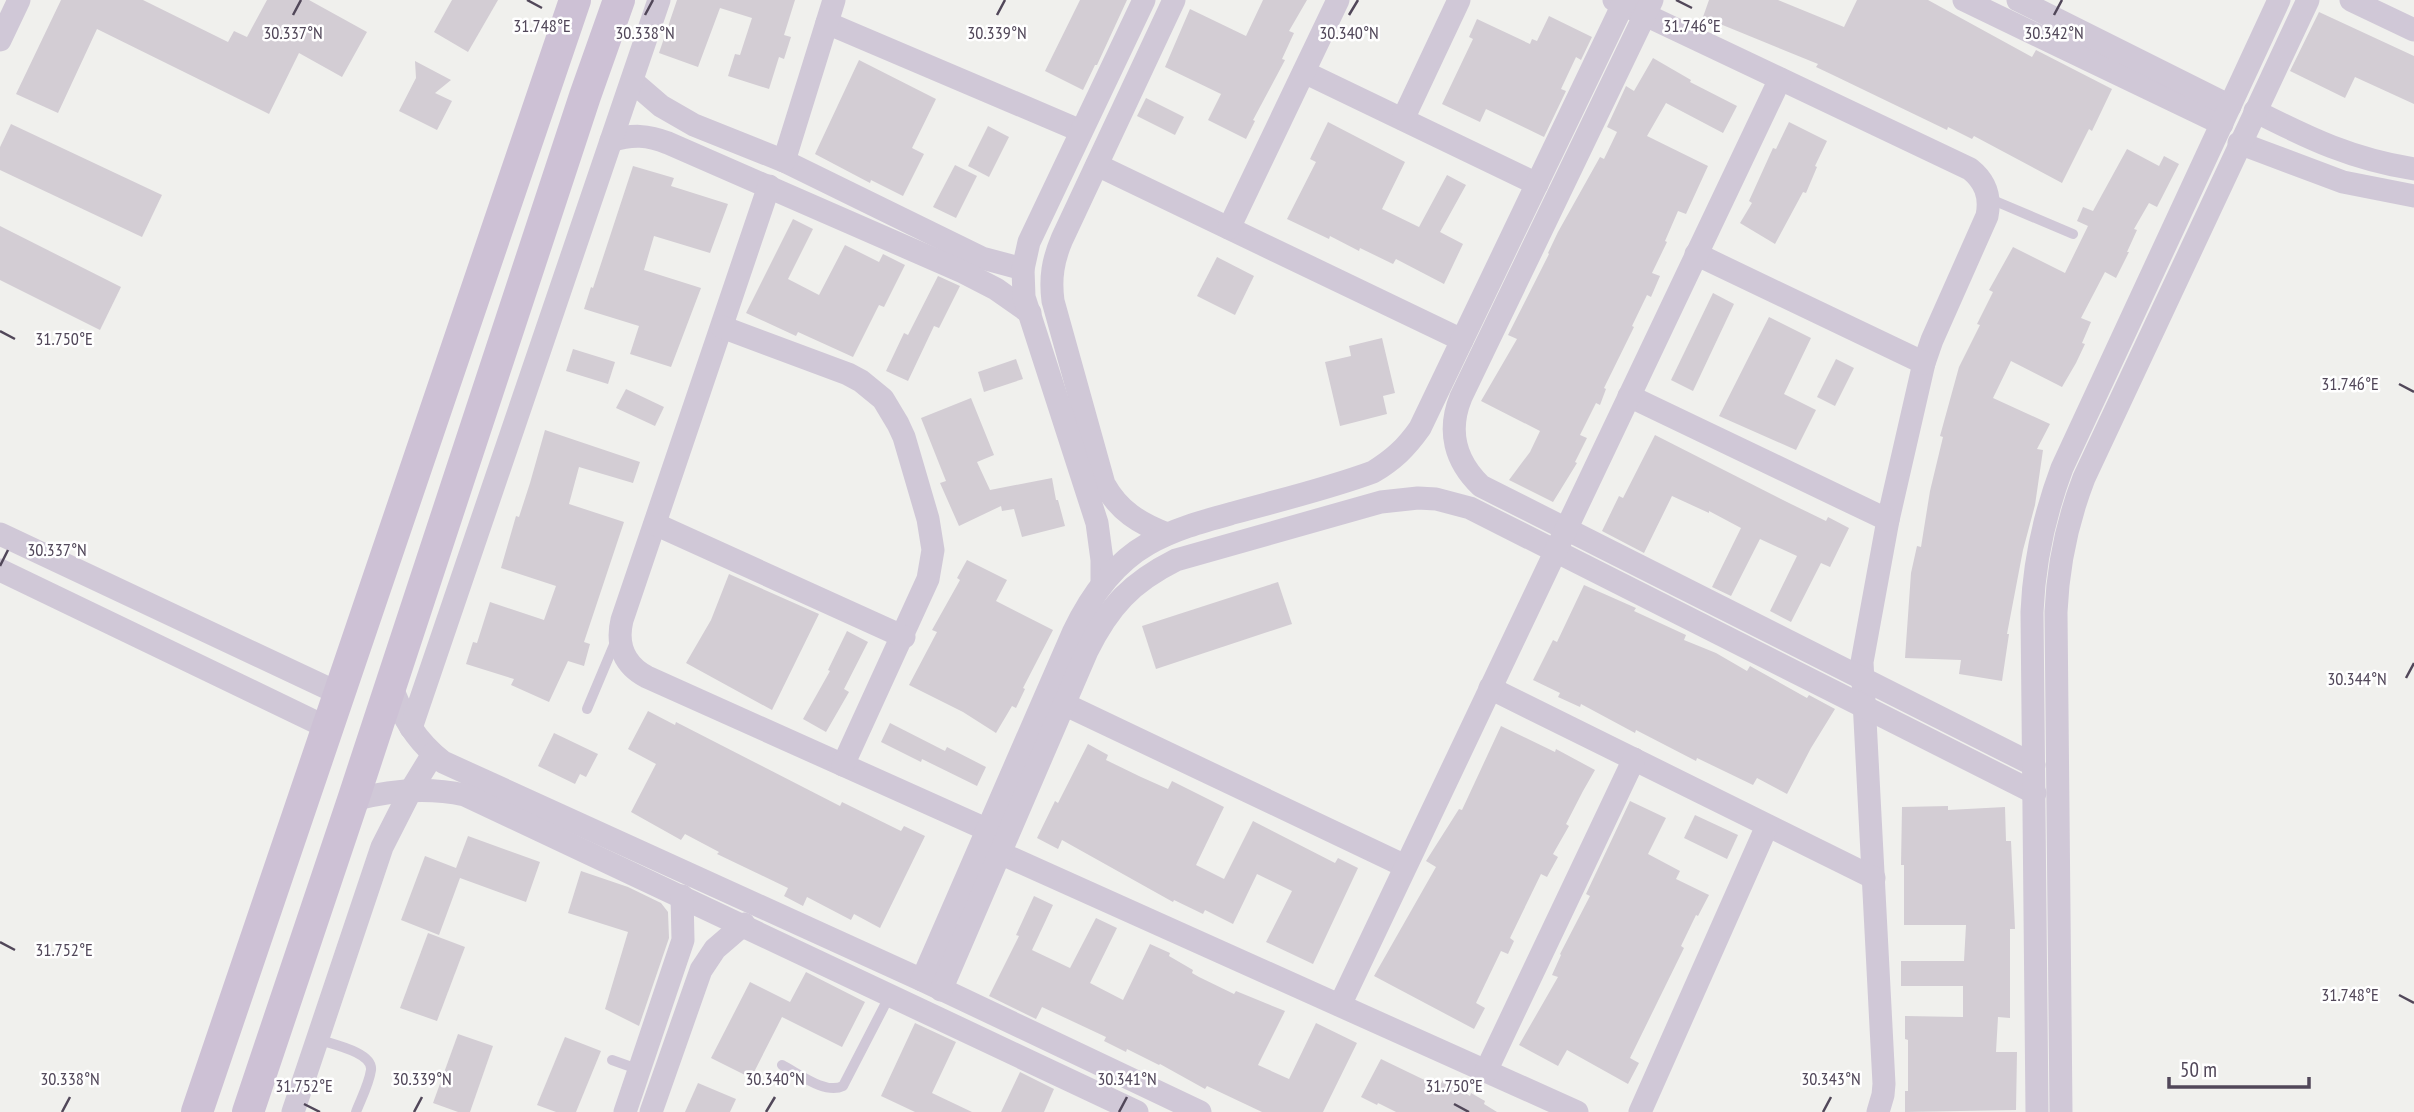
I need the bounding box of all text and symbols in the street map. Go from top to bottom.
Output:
text: 31.748°E [513,14,571,37]
text: 31.746°E [1663,14,1721,37]
text: 30.337°N [263,21,323,44]
text: 30.338°N [615,21,675,44]
text: 30.339°N [967,21,1027,44]
text: 30.340°N [1319,21,1379,44]
text: 30.342°N [2024,21,2084,44]
text: 31.750°E [35,327,93,350]
text: 31.746°E [2321,372,2379,395]
text: 30.337°N [27,538,87,561]
text: 30.344°N [2327,667,2387,690]
text: 31.752°E [35,938,93,961]
text: 31.748°E [2321,983,2379,1006]
scale bar [2169,1046,2309,1090]
text: 50 m [2180,1056,2217,1083]
text: 30.338°N [40,1067,100,1090]
text: 30.339°N [392,1067,452,1090]
text: 30.340°N [745,1067,805,1090]
text: 30.341°N [1097,1067,1157,1090]
text: 30.343°N [1801,1067,1861,1090]
text: 31.752°E [275,1074,333,1097]
text: 31.750°E [1425,1074,1483,1097]

